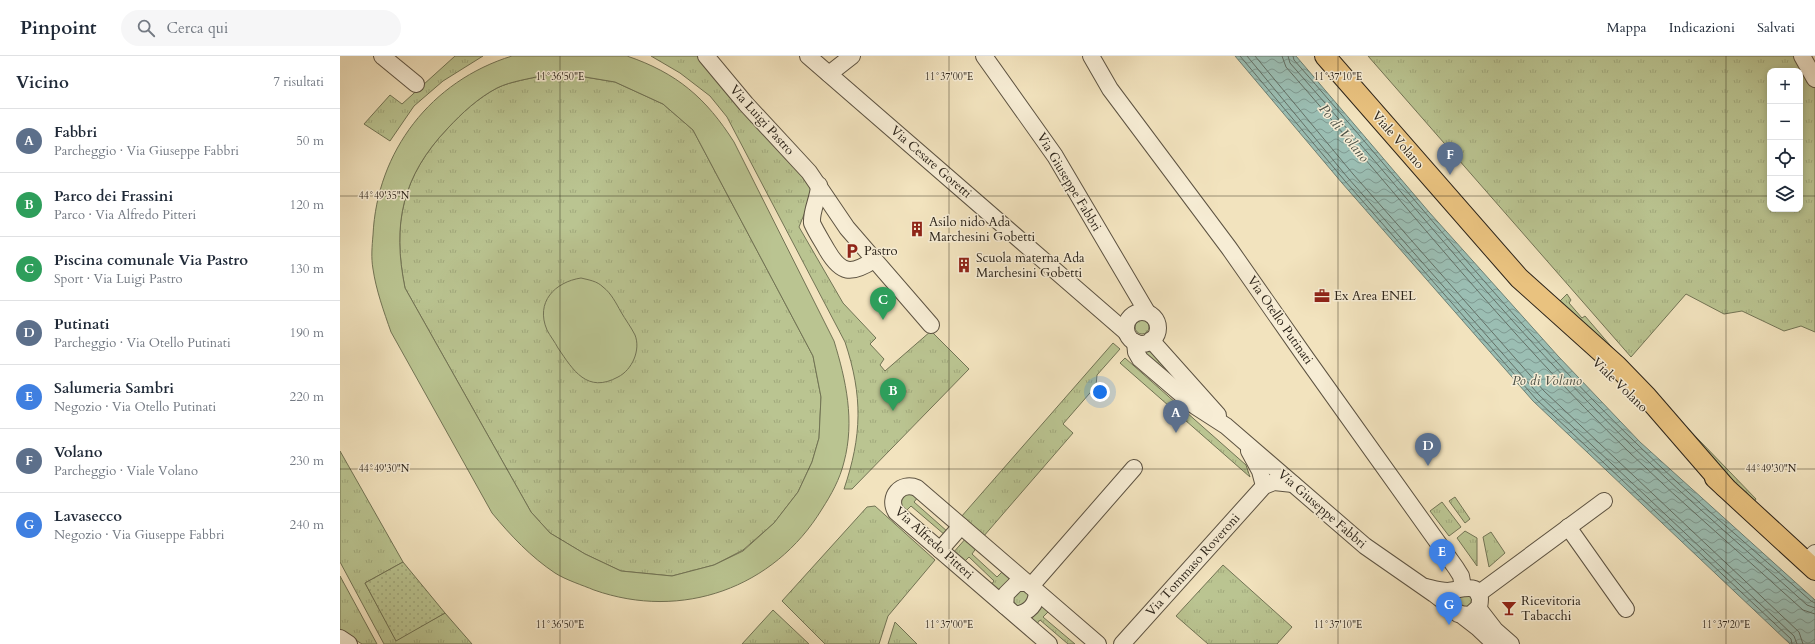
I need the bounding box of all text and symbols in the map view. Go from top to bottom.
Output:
search box [121,10,401,46]
text: Pinpoint [20,15,97,41]
icon: search [135,17,157,39]
text: Cerca qui [167,18,228,38]
text: Mappa [1606,18,1647,37]
text: Indicazioni [1669,18,1735,37]
text: Salvati [1757,18,1795,37]
map controls [1767,68,1803,212]
button: + [1767,68,1803,104]
text: 11°36'50"E [536,70,584,84]
text: 11°37'00"E [925,70,973,84]
text: 11°37'10"E [1314,70,1362,84]
text: Vicino [16,71,69,94]
text: 7 risultati [273,73,324,91]
street label: Via Luigi Pastro [726,81,798,159]
water label: Po di Volano [1315,100,1374,167]
button: − [1767,104,1803,140]
street label: Viale Volano [1368,107,1428,173]
text: Fabbri [54,122,97,142]
street label: Via Cesare Goretti [887,122,976,203]
street label: Via Giuseppe Fabbri [1032,129,1106,235]
text: A [24,132,34,150]
text: 50 m [296,132,324,150]
button: locate [1767,140,1803,176]
text: Parcheggio · Via Giuseppe Fabbri [54,142,239,160]
pin: F [1437,142,1463,175]
button: layers [1767,176,1803,212]
text: Parco dei Frassini [54,186,173,206]
text: 44°49'35"N [359,189,410,203]
text: B [24,196,34,214]
text: 120 m [290,196,324,214]
text: Parco · Via Alfredo Pitteri [54,206,196,224]
place label: Asilo nido Ada Marchesini Gobetti [929,213,1036,246]
building icon: Asilo nido Ada Marchesini Gobetti [908,220,926,238]
parking icon: Pastro [843,242,861,260]
place label: Pastro [864,242,898,260]
place label: Scuola materna Ada Marchesini Gobetti [976,249,1085,282]
text: Piscina comunale Via Pastro [54,250,248,270]
building icon: Scuola materna Ada Marchesini Gobetti [955,256,973,274]
text: C [24,260,34,278]
text: 130 m [290,260,324,278]
text: Sport · Via Luigi Pastro [54,270,183,288]
street label: Via Otello Putinati [1243,272,1317,368]
pin: C [870,287,896,320]
office icon: Ex Area ENEL [1313,287,1331,305]
place label: Ex Area ENEL [1334,287,1416,305]
text: Putinati [54,314,109,334]
text: D [23,324,35,342]
text: 190 m [290,324,324,342]
text: Parcheggio · Via Otello Putinati [54,334,231,352]
street label: Viale Volano [1588,354,1652,416]
water label: Po di Volano [1512,371,1582,390]
text: Salumeria Sambri [54,378,174,398]
pin: B [880,378,906,411]
your location [1090,382,1110,402]
text: E [25,388,33,406]
text: 220 m [290,388,324,406]
text: Negozio · Via Otello Putinati [54,398,216,416]
pin: A [1163,400,1189,433]
pin: D [1415,433,1441,466]
text: Volano [54,442,103,462]
text: F [25,452,33,470]
text: 230 m [290,452,324,470]
text: Parcheggio · Viale Volano [54,462,198,480]
text: 44°49'30"N [359,462,410,476]
text: 44°49'30"N [1746,462,1797,476]
street label: Via Giuseppe Fabbri [1274,465,1371,553]
street label: Via Alfredo Pitteri [891,503,978,584]
text: Lavasecco [54,506,122,526]
street label: Via Tommaso Roveroni [1142,509,1244,620]
text: G [24,516,34,534]
text: 240 m [290,516,324,534]
text: Negozio · Via Giuseppe Fabbri [54,526,224,544]
pin: E [1429,539,1455,572]
pin: G [1436,592,1462,625]
place label: Ricevitoria Tabacchi [1521,592,1581,625]
bar icon: Ricevitoria Tabacchi [1500,599,1518,617]
text: 11°36'50"E [536,618,584,632]
text: 11°37'00"E [925,618,973,632]
text: 11°37'10"E [1314,618,1362,632]
text: 11°37'20"E [1702,618,1750,632]

